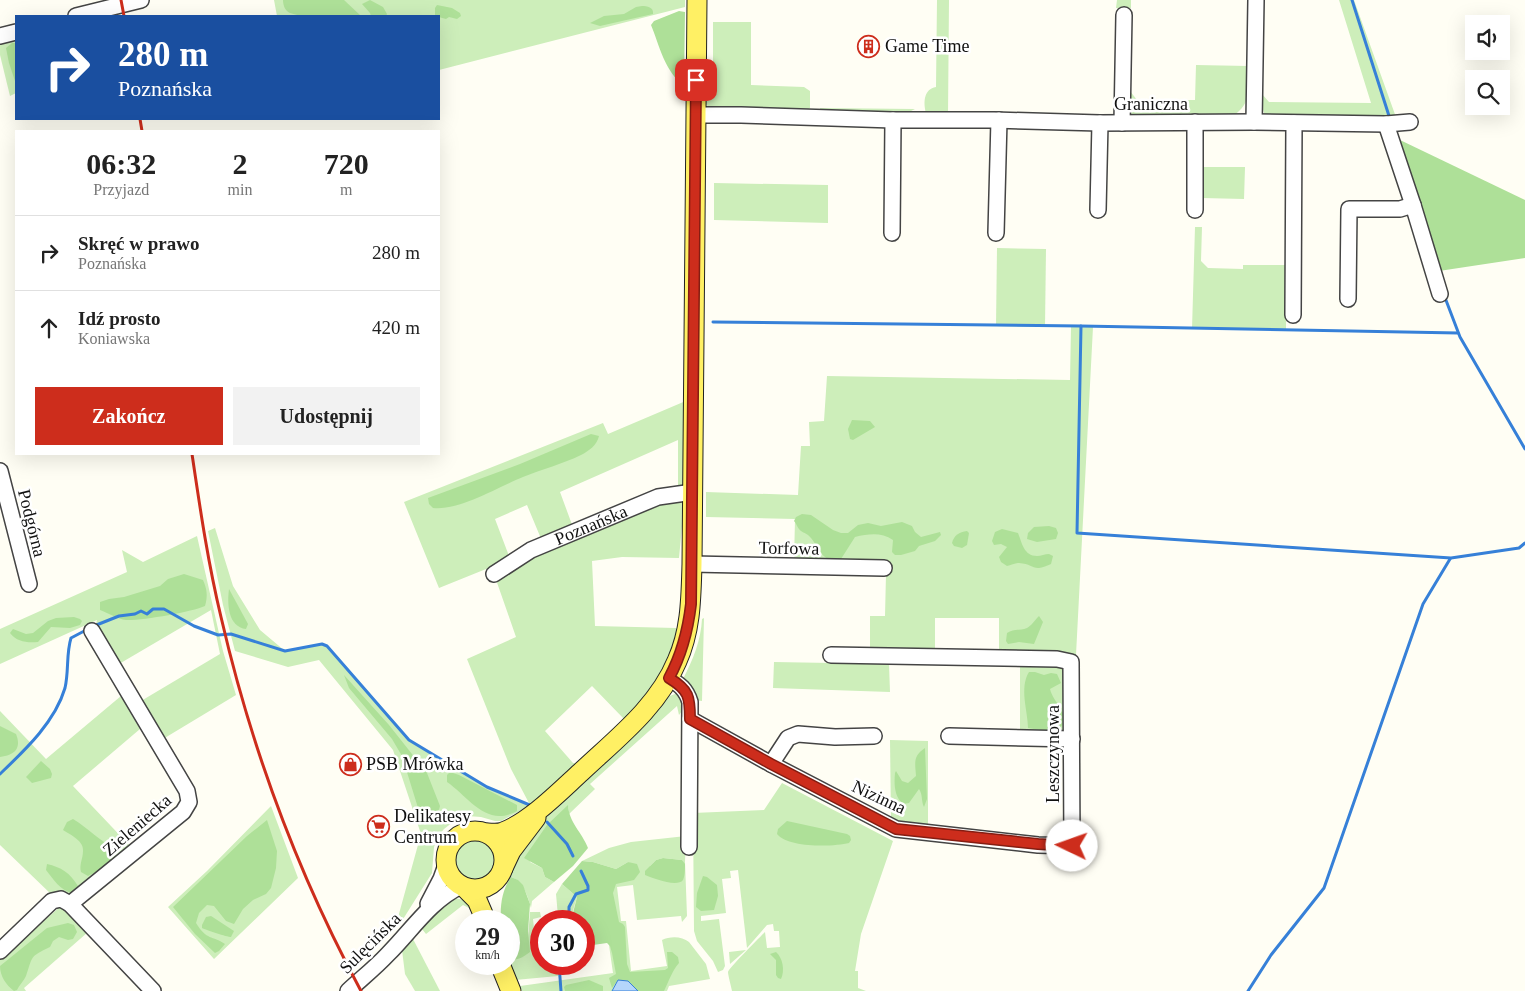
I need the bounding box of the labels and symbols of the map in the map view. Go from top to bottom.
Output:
building icon: Game Time [857,34,881,58]
place label: Game Time [885,36,970,56]
pin [675,59,717,101]
street label: Graniczna [1114,94,1188,114]
street label: Podgórna [14,487,50,559]
street label: Poznańska [551,501,630,549]
street label: Torfowa [758,537,820,559]
street label: Leszczynowa [1043,705,1063,803]
shop icon: PSB Mrówka [338,752,362,776]
place label: PSB Mrówka [366,754,464,774]
street label: Nizinna [849,776,909,818]
street label: Zieleniecka [99,790,175,860]
place label: Delikatesy Centrum [394,806,471,847]
supermarket icon: Delikatesy Centrum [366,814,390,838]
position arrow [1045,819,1097,871]
street label: Sulęcińska [335,908,405,978]
speed limit sign: 30 [530,910,595,975]

